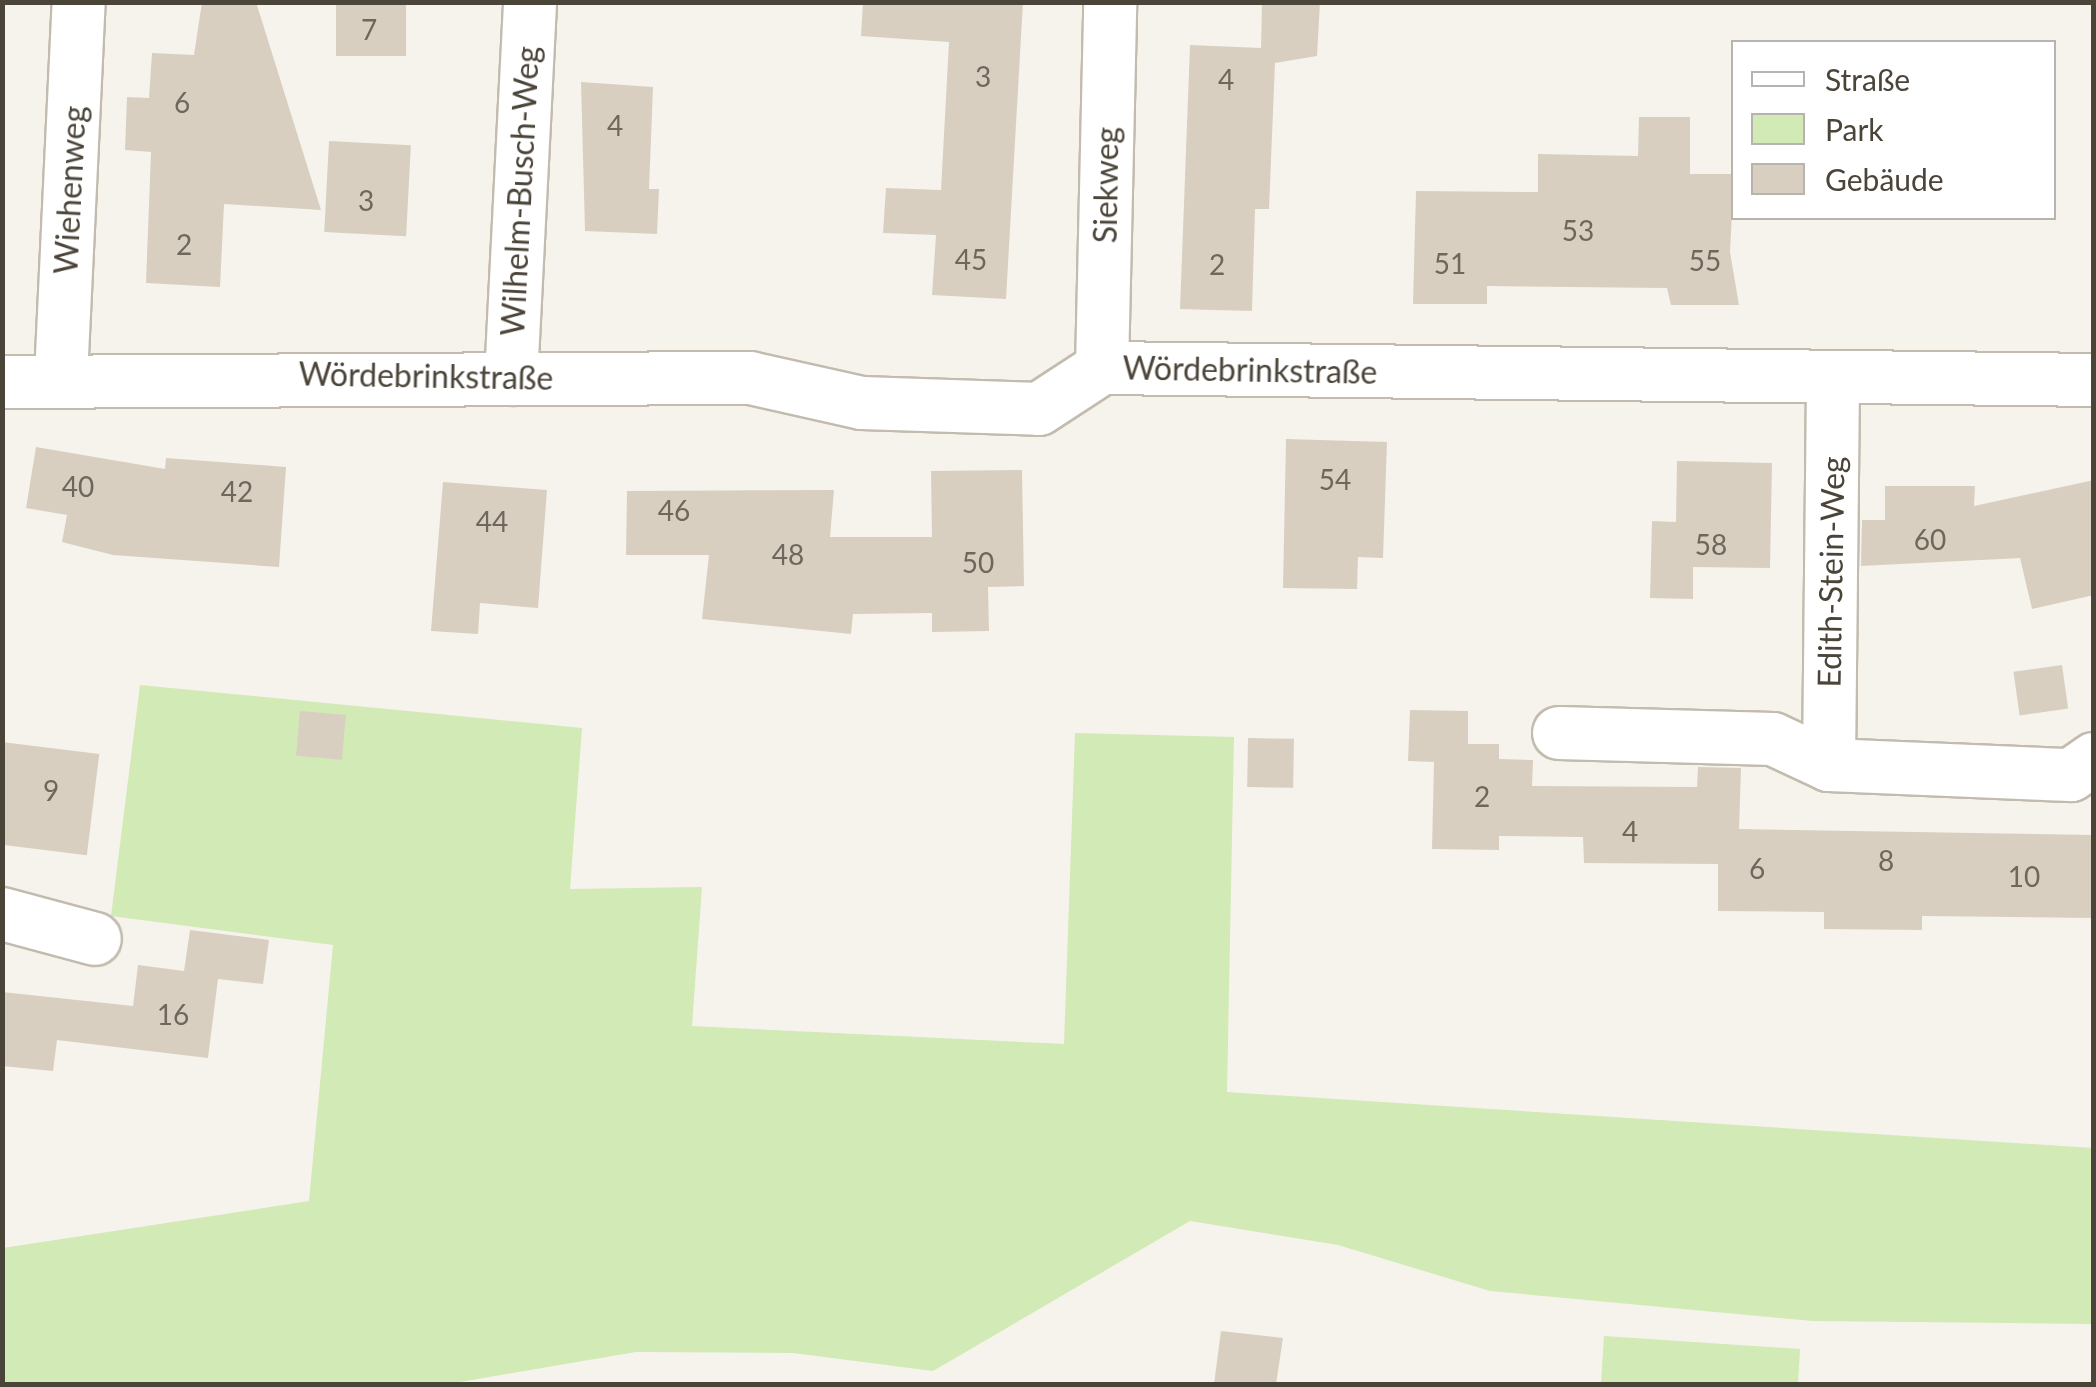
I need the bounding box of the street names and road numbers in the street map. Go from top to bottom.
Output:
street label: Wilhelm-Busch-Weg [493,45,547,337]
street label: Wiehenweg [46,105,94,275]
street label: Siekweg [1086,126,1126,244]
street label: Wördebrinkstraße [1122,349,1378,391]
street label: Wördebrinkstraße [298,355,554,397]
street label: Edith-Stein-Weg [1810,456,1852,688]

